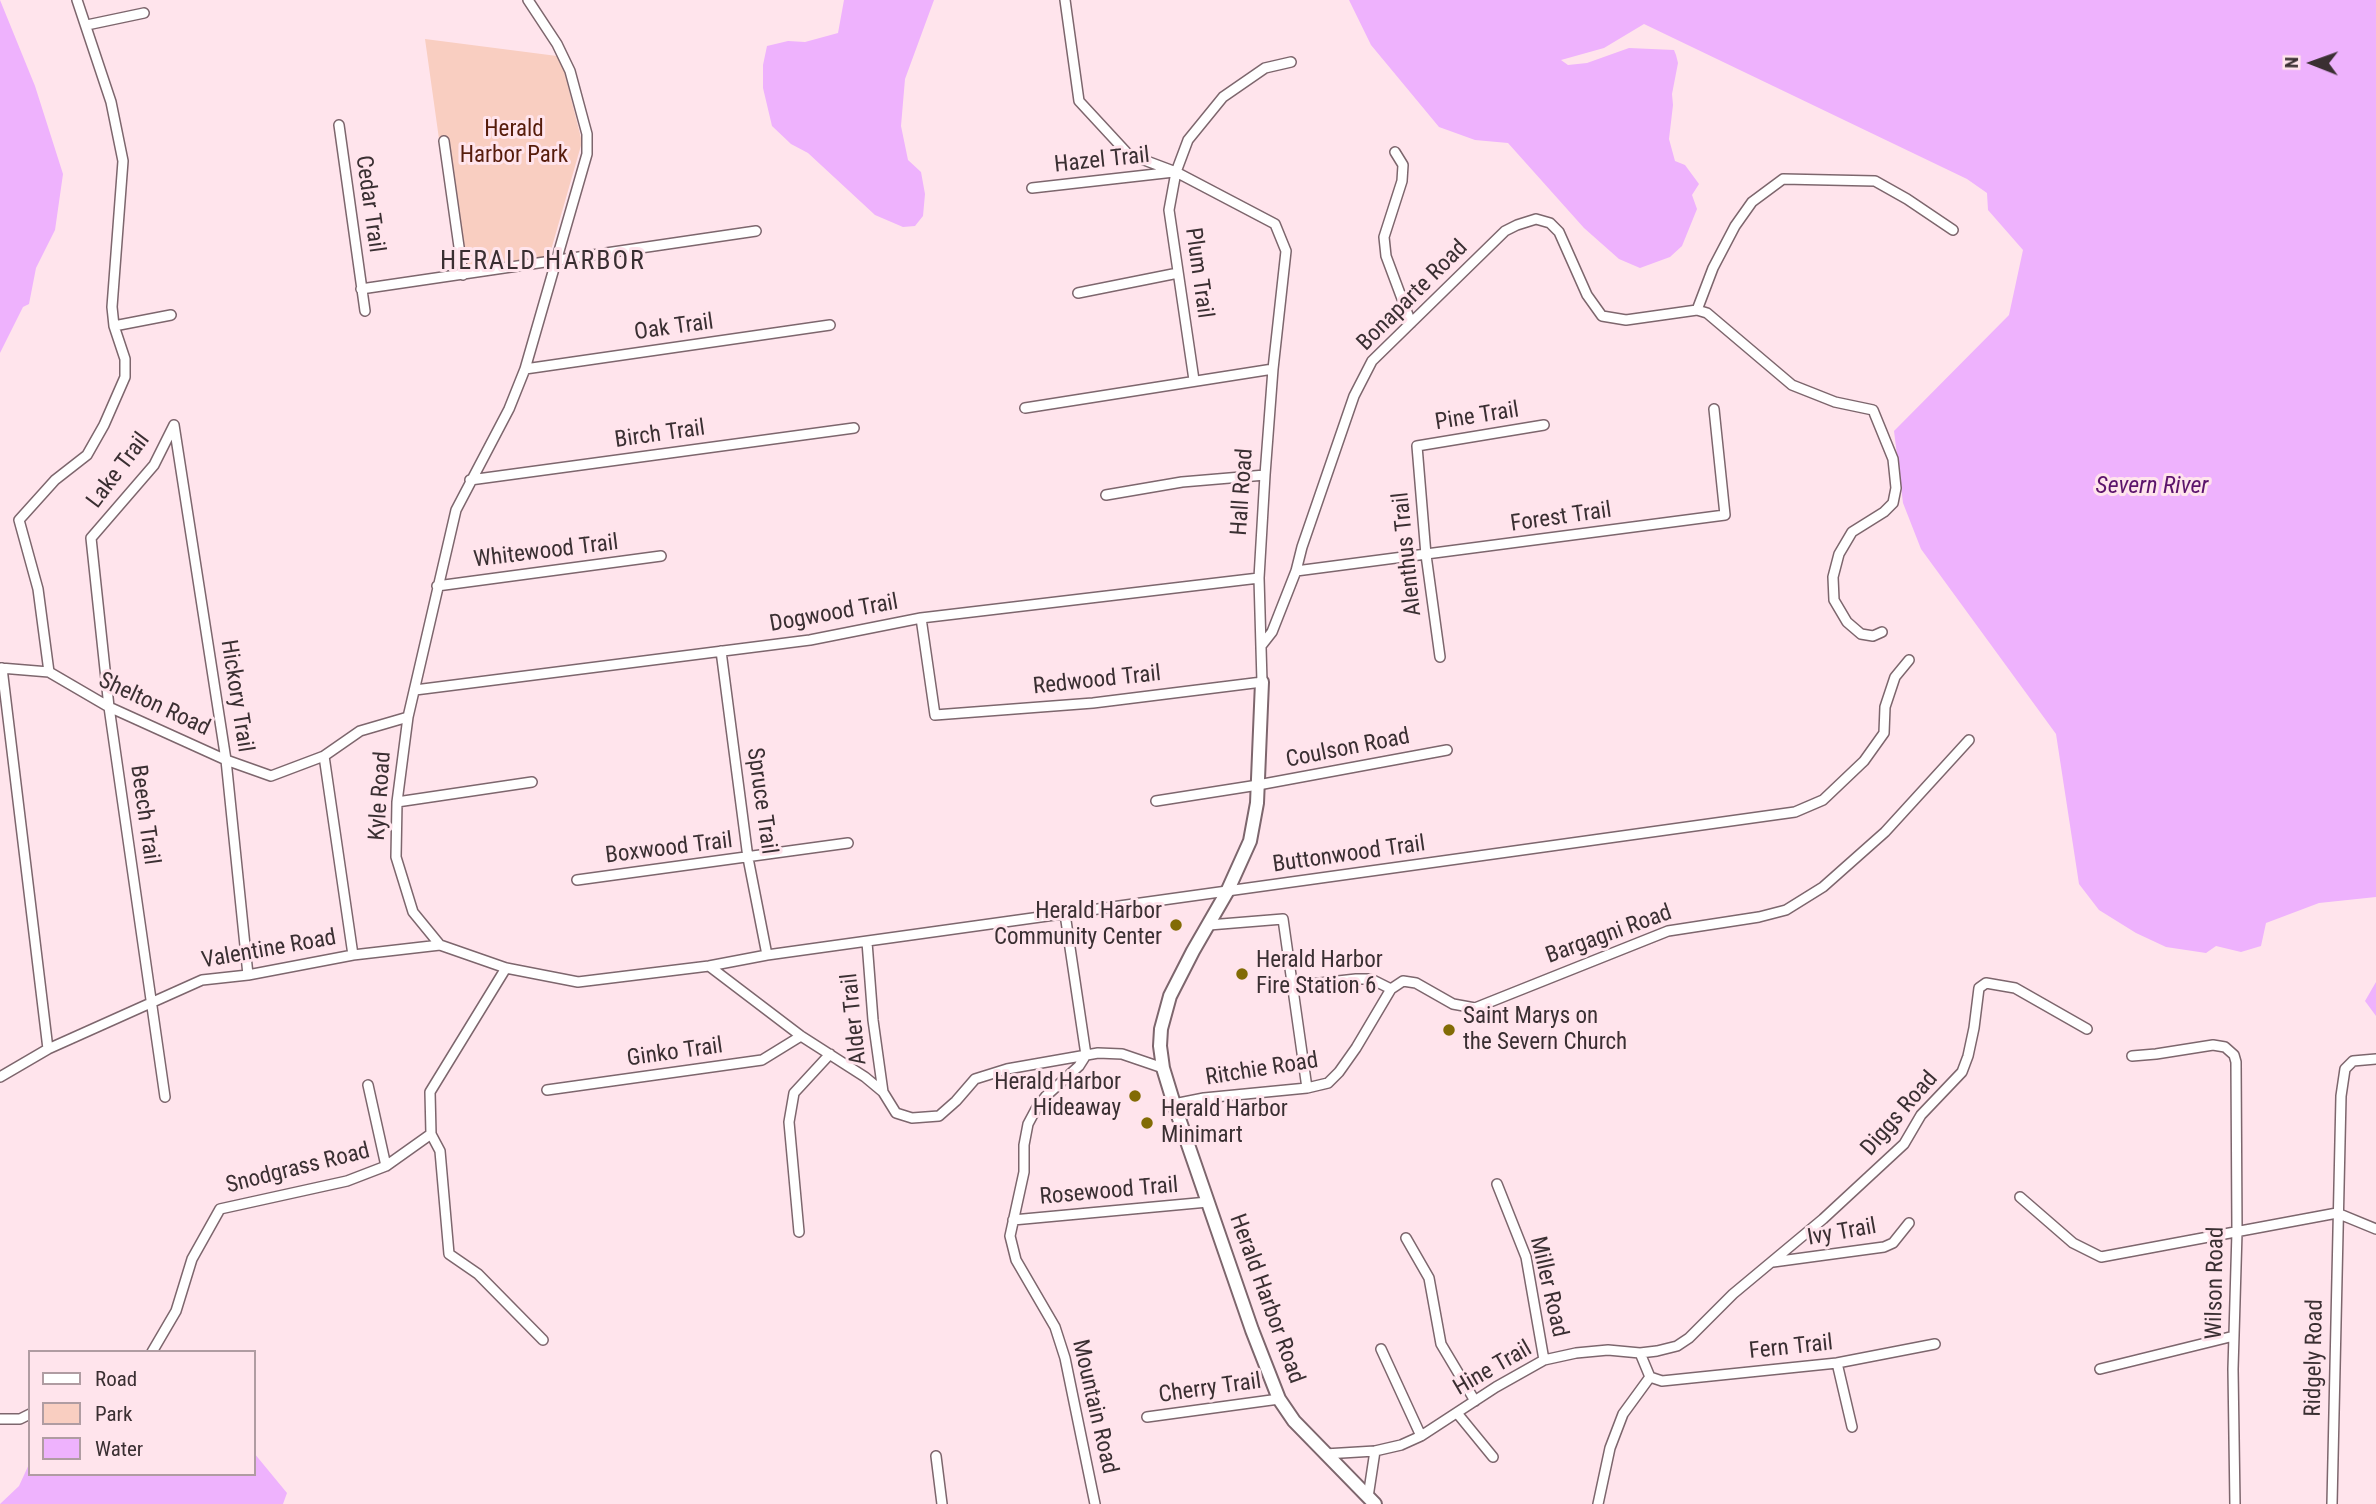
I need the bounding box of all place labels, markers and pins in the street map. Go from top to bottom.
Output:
place label: Herald Harbor Community Center [994,898,1162,952]
marker: Herald Harbor Community Center [1168,917,1184,933]
place label: Herald Harbor Fire Station 6 [1256,947,1383,1001]
marker: Herald Harbor Fire Station 6 [1234,966,1250,982]
place label: Saint Marys on the Severn Church [1463,1003,1627,1057]
marker: Saint Marys on the Severn Church [1441,1022,1457,1038]
place label: Herald Harbor Hideaway [994,1069,1121,1123]
marker: Herald Harbor Hideaway [1127,1088,1143,1104]
place label: Herald Harbor Minimart [1161,1096,1288,1150]
marker: Herald Harbor Minimart [1139,1115,1155,1131]

